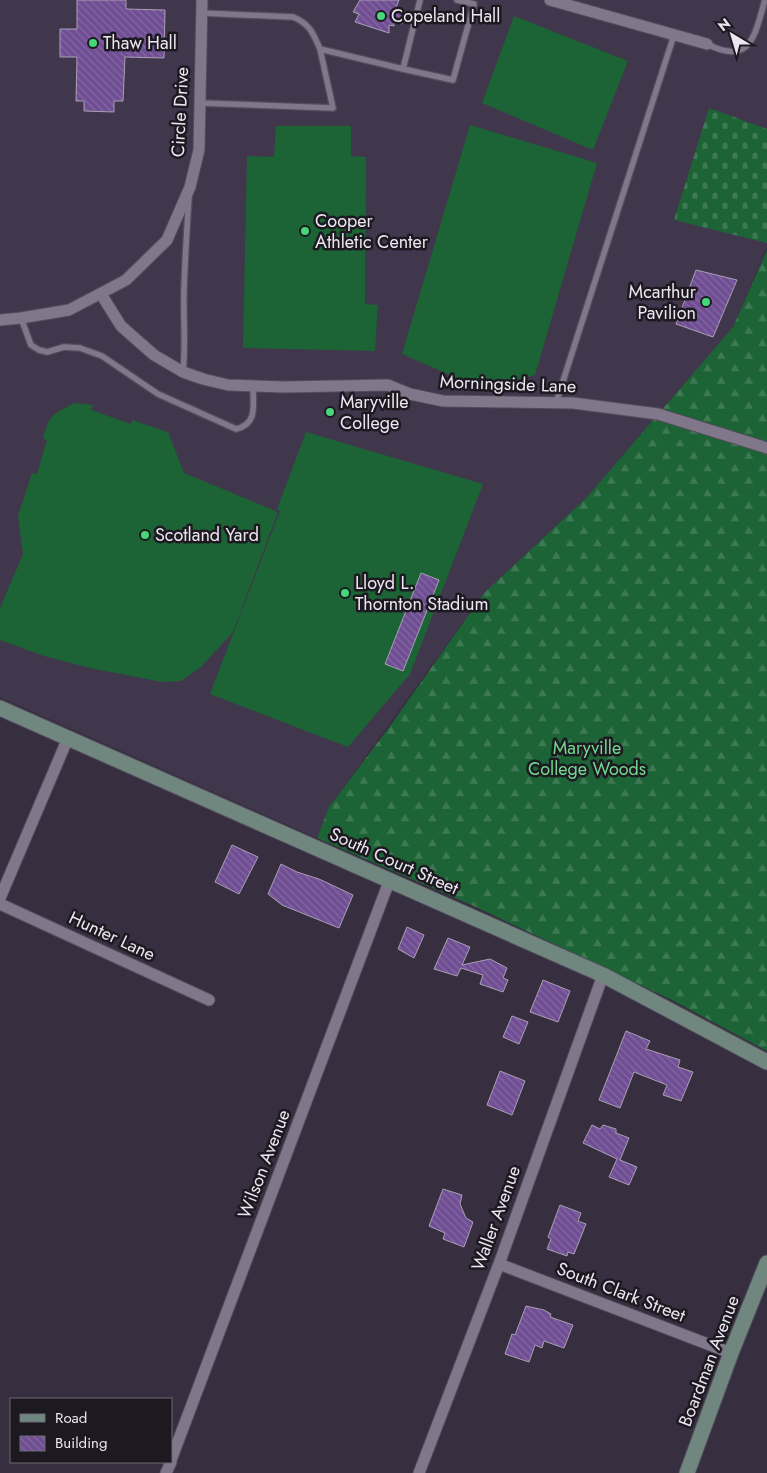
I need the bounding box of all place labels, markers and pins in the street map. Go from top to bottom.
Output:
place label: Copeland Hall [391,3,500,29]
marker: Copeland Hall [375,10,387,22]
place label: Thaw Hall [103,30,177,56]
marker: Thaw Hall [87,37,99,49]
place label: Cooper Athletic Center [315,208,429,255]
marker: Cooper Athletic Center [299,225,311,237]
place label: Mcarthur Pavilion [629,279,697,326]
marker: Mcarthur Pavilion [700,296,712,308]
place label: Maryville College [340,389,409,436]
marker: Maryville College [324,406,336,418]
place label: Scotland Yard [155,522,259,548]
marker: Scotland Yard [139,529,151,541]
place label: Lloyd L. Thornton Stadium [355,570,489,617]
marker: Lloyd L. Thornton Stadium [339,587,351,599]

